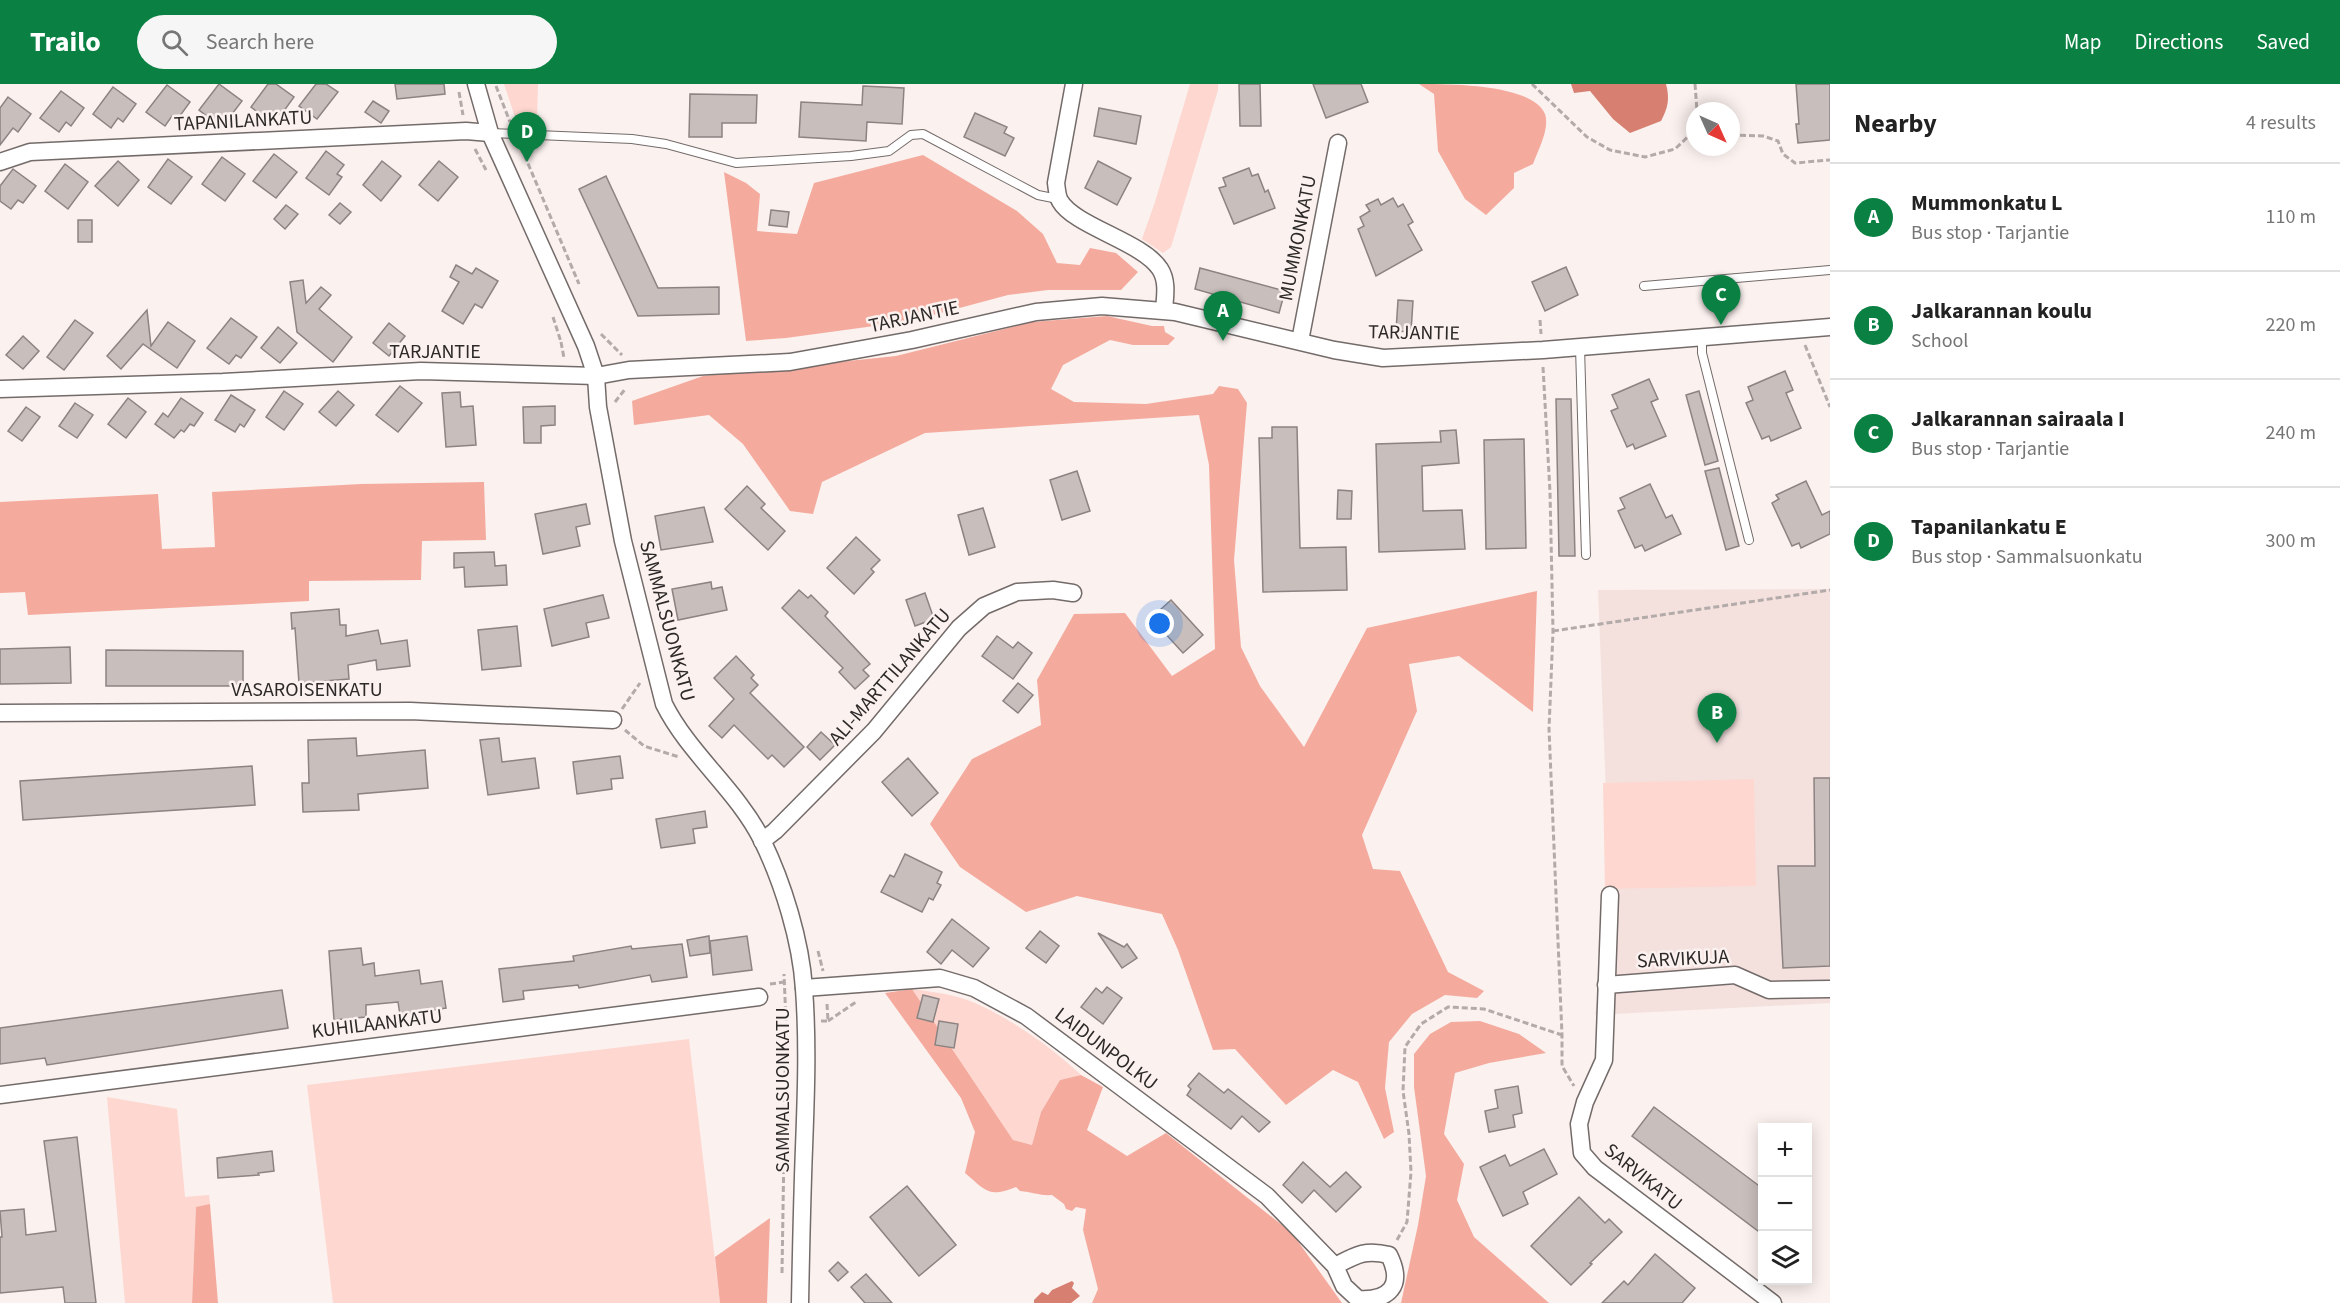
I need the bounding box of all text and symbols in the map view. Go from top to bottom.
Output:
search box [137,15,557,69]
text: Trailo [30,22,101,62]
icon: search [158,26,191,59]
text: Search here [206,26,314,58]
text: Map [2064,27,2102,57]
text: Directions [2135,27,2223,57]
text: Saved [2256,27,2310,57]
north arrow [1686,102,1740,156]
street label: TAPANILANKATU [173,103,313,139]
text: Nearby [1854,105,1937,142]
text: 4 results [2246,109,2316,137]
pin: D [508,112,546,162]
street label: MUMMONKATU [1272,173,1324,303]
text: Mummonkatu L [1911,187,2063,219]
text: A [1868,203,1879,231]
text: 110 m [2266,203,2316,231]
text: Bus stop · Tarjantie [1911,219,2069,247]
pin: C [1702,276,1740,325]
pin: A [1204,292,1242,341]
street label: TARJANTIE [866,294,962,340]
text: Jalkarannan koulu [1911,295,2092,327]
text: B [1867,311,1880,339]
text: 220 m [2266,311,2316,339]
street label: TARJANTIE [1368,318,1460,348]
text: School [1911,327,1968,355]
street label: TARJANTIE [389,338,481,366]
text: Jalkarannan sairaala I [1911,403,2125,435]
text: C [1868,419,1879,447]
text: 240 m [2266,419,2316,447]
text: Bus stop · Tarjantie [1911,435,2069,463]
text: Tapanilankatu E [1911,511,2067,543]
text: D [1867,527,1880,555]
text: 300 m [2266,527,2316,555]
street label: SAMMALSUONKATU [632,538,702,704]
text: Bus stop · Sammalsuonkatu [1911,543,2143,571]
street label: ALI-MARTTILANKATU [822,602,958,752]
your location [1145,609,1174,638]
street label: VASAROISENKATU [231,676,383,704]
pin: B [1698,694,1736,743]
street label: SARVIKUJA [1636,943,1730,975]
street label: LAIDUNPOLKU [1049,1001,1163,1097]
street label: KUHILAANKATU [310,1002,444,1046]
street label: SAMMALSUONKATU [769,1007,797,1173]
map controls [1758,1123,1812,1285]
button: + [1758,1123,1812,1177]
street label: SARVIKATU [1598,1137,1688,1217]
button: − [1758,1177,1812,1231]
button: layers [1758,1231,1812,1285]

